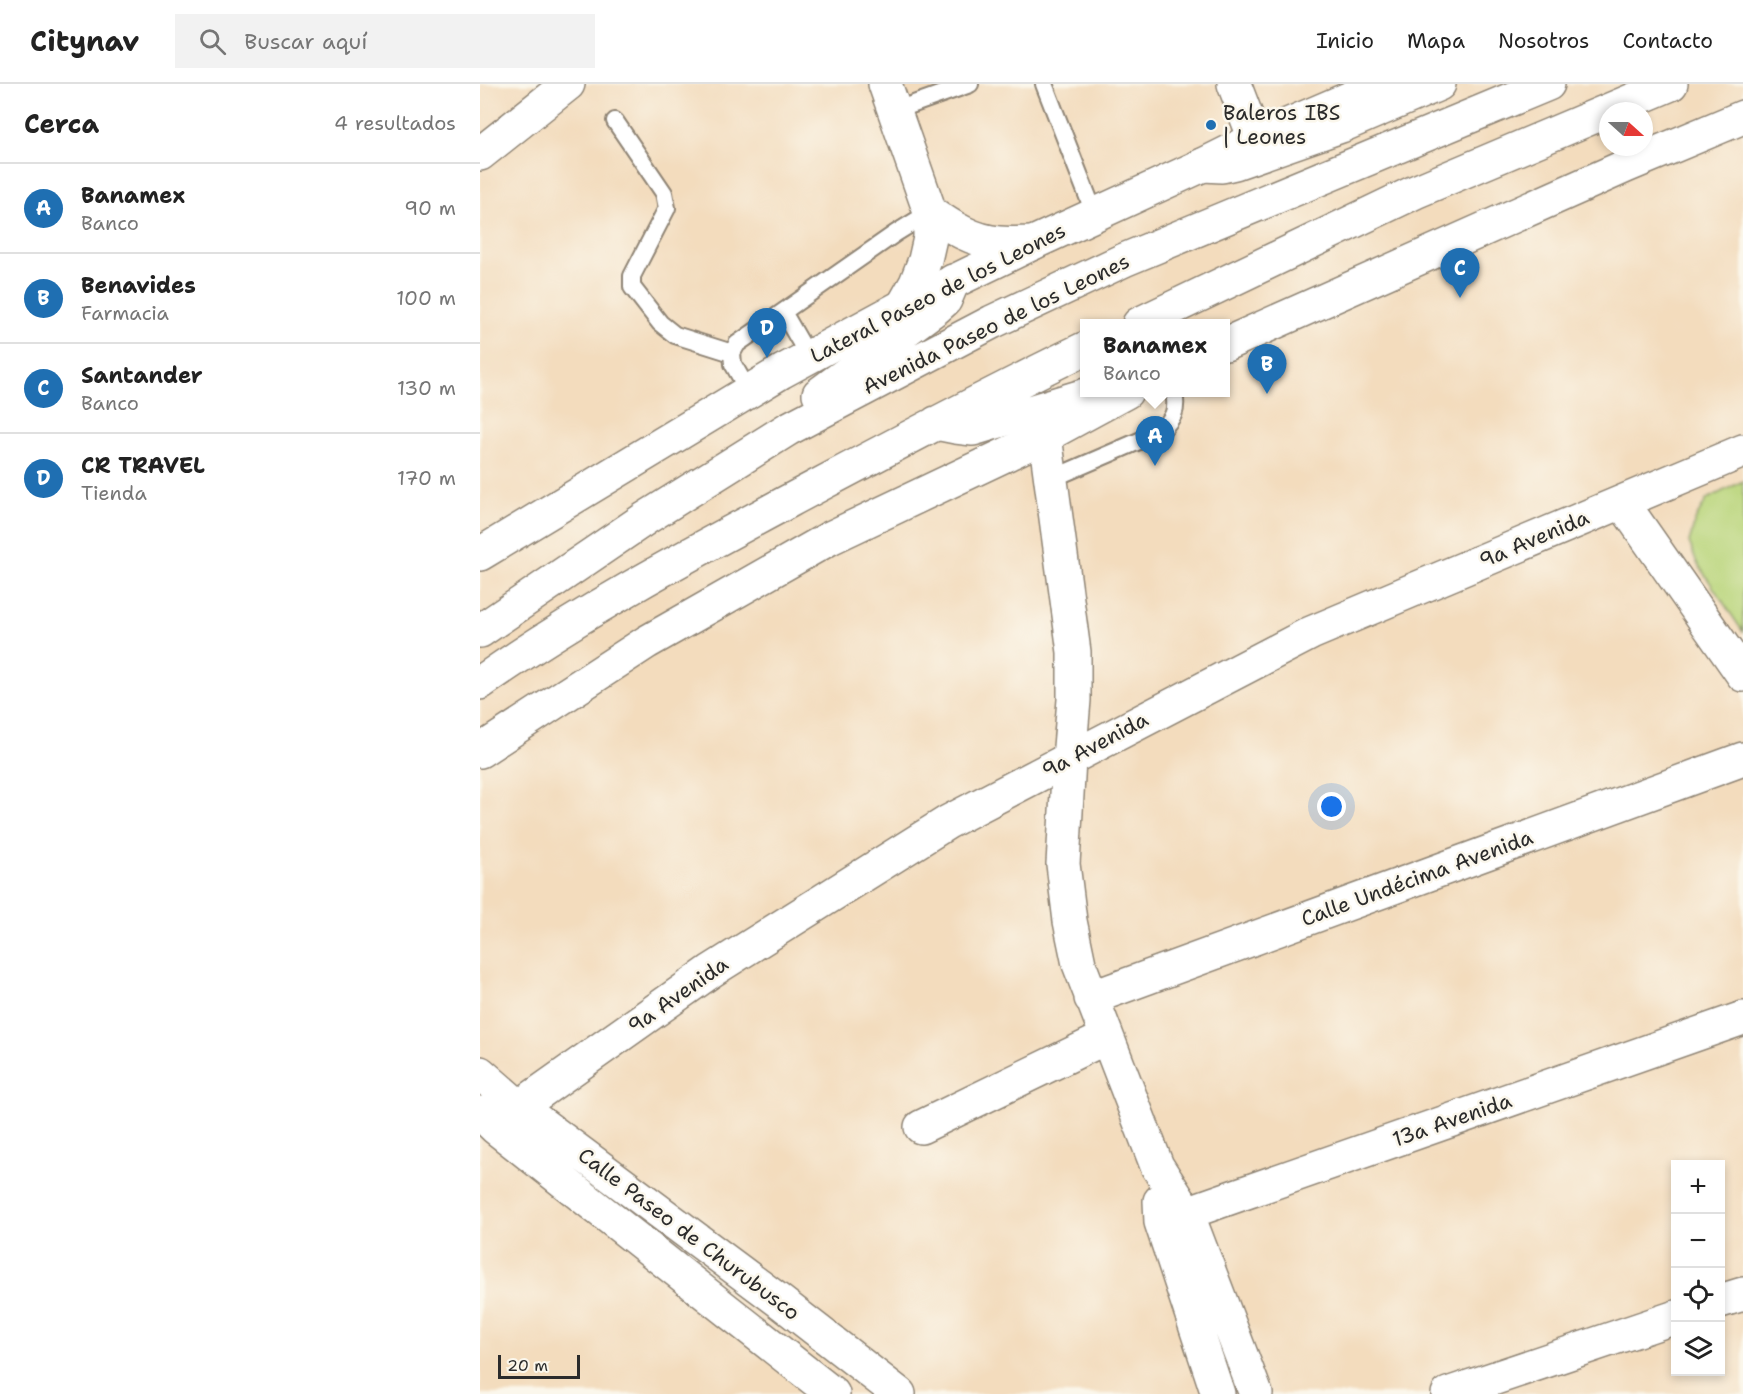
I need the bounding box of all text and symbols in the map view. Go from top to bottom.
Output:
search box [175,14,595,68]
text: Citynav [30,22,139,60]
icon: search [196,25,229,58]
text: Buscar aquí [244,27,367,56]
text: Inicio [1316,27,1374,55]
text: Mapa [1407,27,1465,55]
text: Nosotros [1498,27,1589,55]
text: Contacto [1622,27,1713,55]
place label: Baleros IBS | Leones [1223,99,1340,151]
north arrow [1599,102,1653,156]
text: Cerca [24,106,99,141]
text: 4 resultados [334,110,456,136]
marker: Baleros IBS | Leones [1204,118,1218,132]
text: Banamex [81,181,185,210]
text: A [36,195,51,221]
text: 90 m [404,195,456,221]
text: Banco [81,210,139,236]
street label: Lateral Paseo de los Leones [805,216,1071,370]
street label: Avenida Paseo de los Leones [858,247,1134,401]
pin: C [1440,248,1480,298]
text: Benavides [81,271,196,300]
text: B [37,285,50,311]
text: 100 m [396,285,456,311]
text: Farmacia [81,300,169,326]
pin: D [748,308,786,358]
popup [1080,319,1230,397]
text: Banamex [1103,331,1207,360]
pin: B [1248,344,1286,394]
text: Banco [1103,360,1161,386]
text: Santander [81,361,203,390]
text: C [37,375,50,401]
text: 130 m [397,375,456,401]
text: Banco [81,390,139,416]
pin: A [1136,416,1174,466]
text: CR TRAVEL [81,451,205,480]
text: D [36,465,51,491]
text: 170 m [397,465,456,491]
text: Tienda [81,480,147,506]
street label: 9a Avenida [1475,503,1593,575]
street label: 9a Avenida [1037,705,1153,785]
your location [1317,792,1346,821]
street label: Calle Undécima Avenida [1297,823,1537,933]
street label: 9a Avenida [622,950,734,1040]
street label: 13a Avenida [1389,1087,1515,1153]
street label: Calle Paseo de Churubusco [572,1141,806,1327]
map controls [1671,1160,1725,1376]
button: + [1671,1160,1725,1214]
button: − [1671,1214,1725,1268]
button: locate [1671,1268,1725,1322]
button: layers [1671,1322,1725,1376]
scale bar [498,1352,580,1380]
text: 20 m [507,1355,548,1376]

